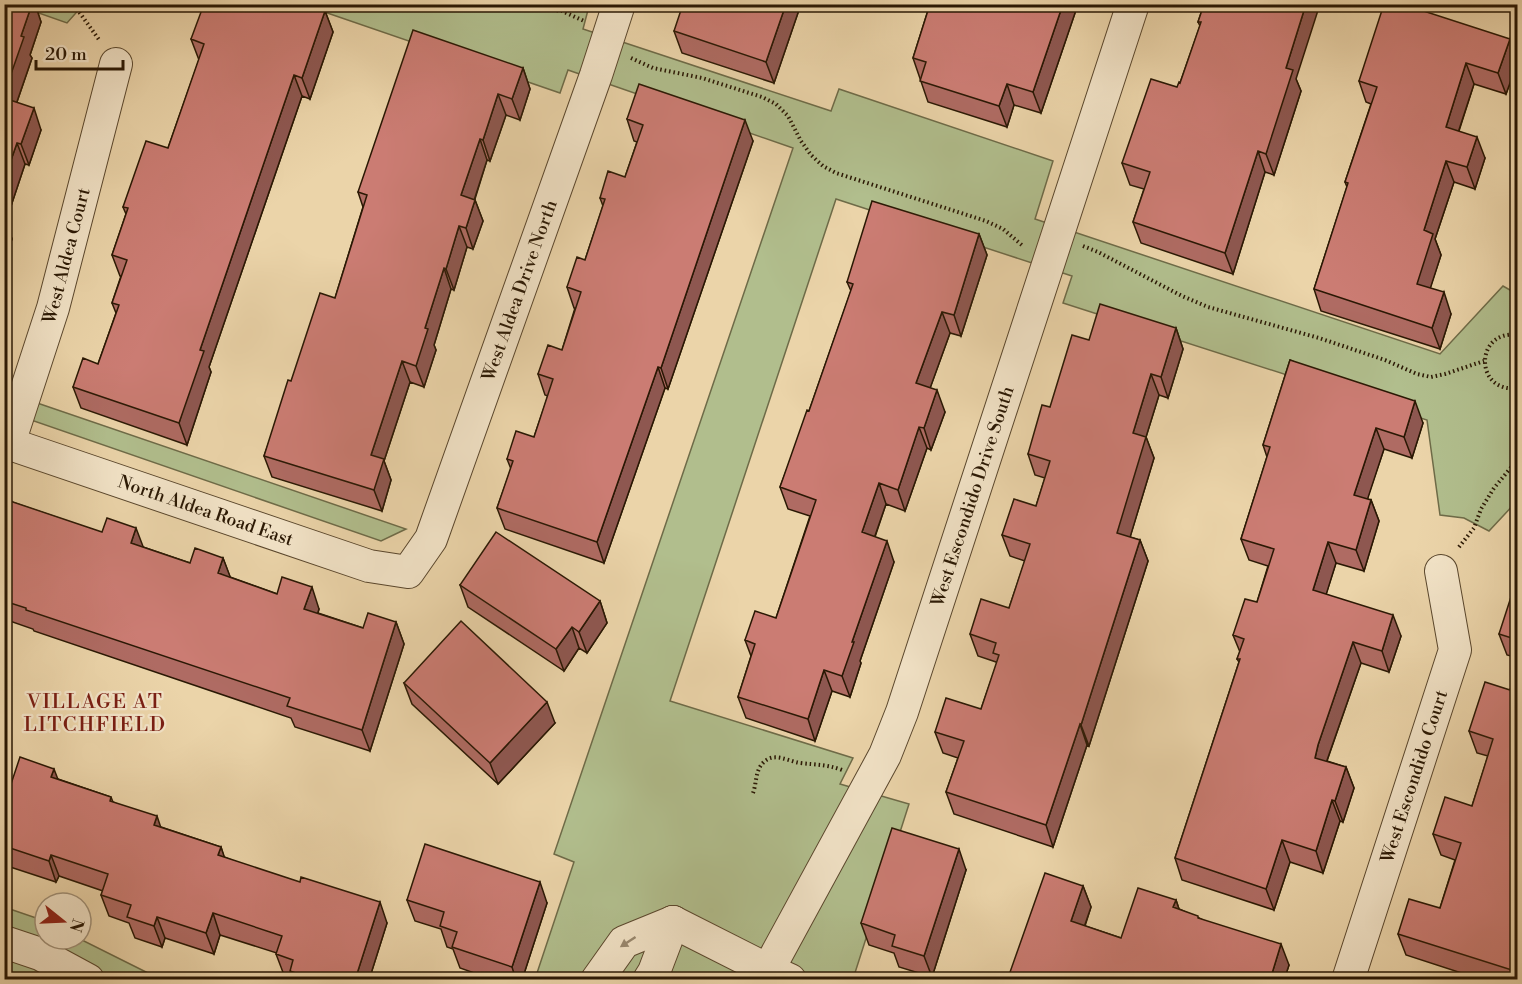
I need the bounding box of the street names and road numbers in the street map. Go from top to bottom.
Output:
street label: West Aldea Court [37,185,96,328]
street label: West Aldea Drive North [477,197,563,385]
street label: West Escondido Drive South [926,383,1020,611]
street label: North Aldea Road East [115,471,297,552]
street label: West Escondido Court [1375,687,1453,867]

